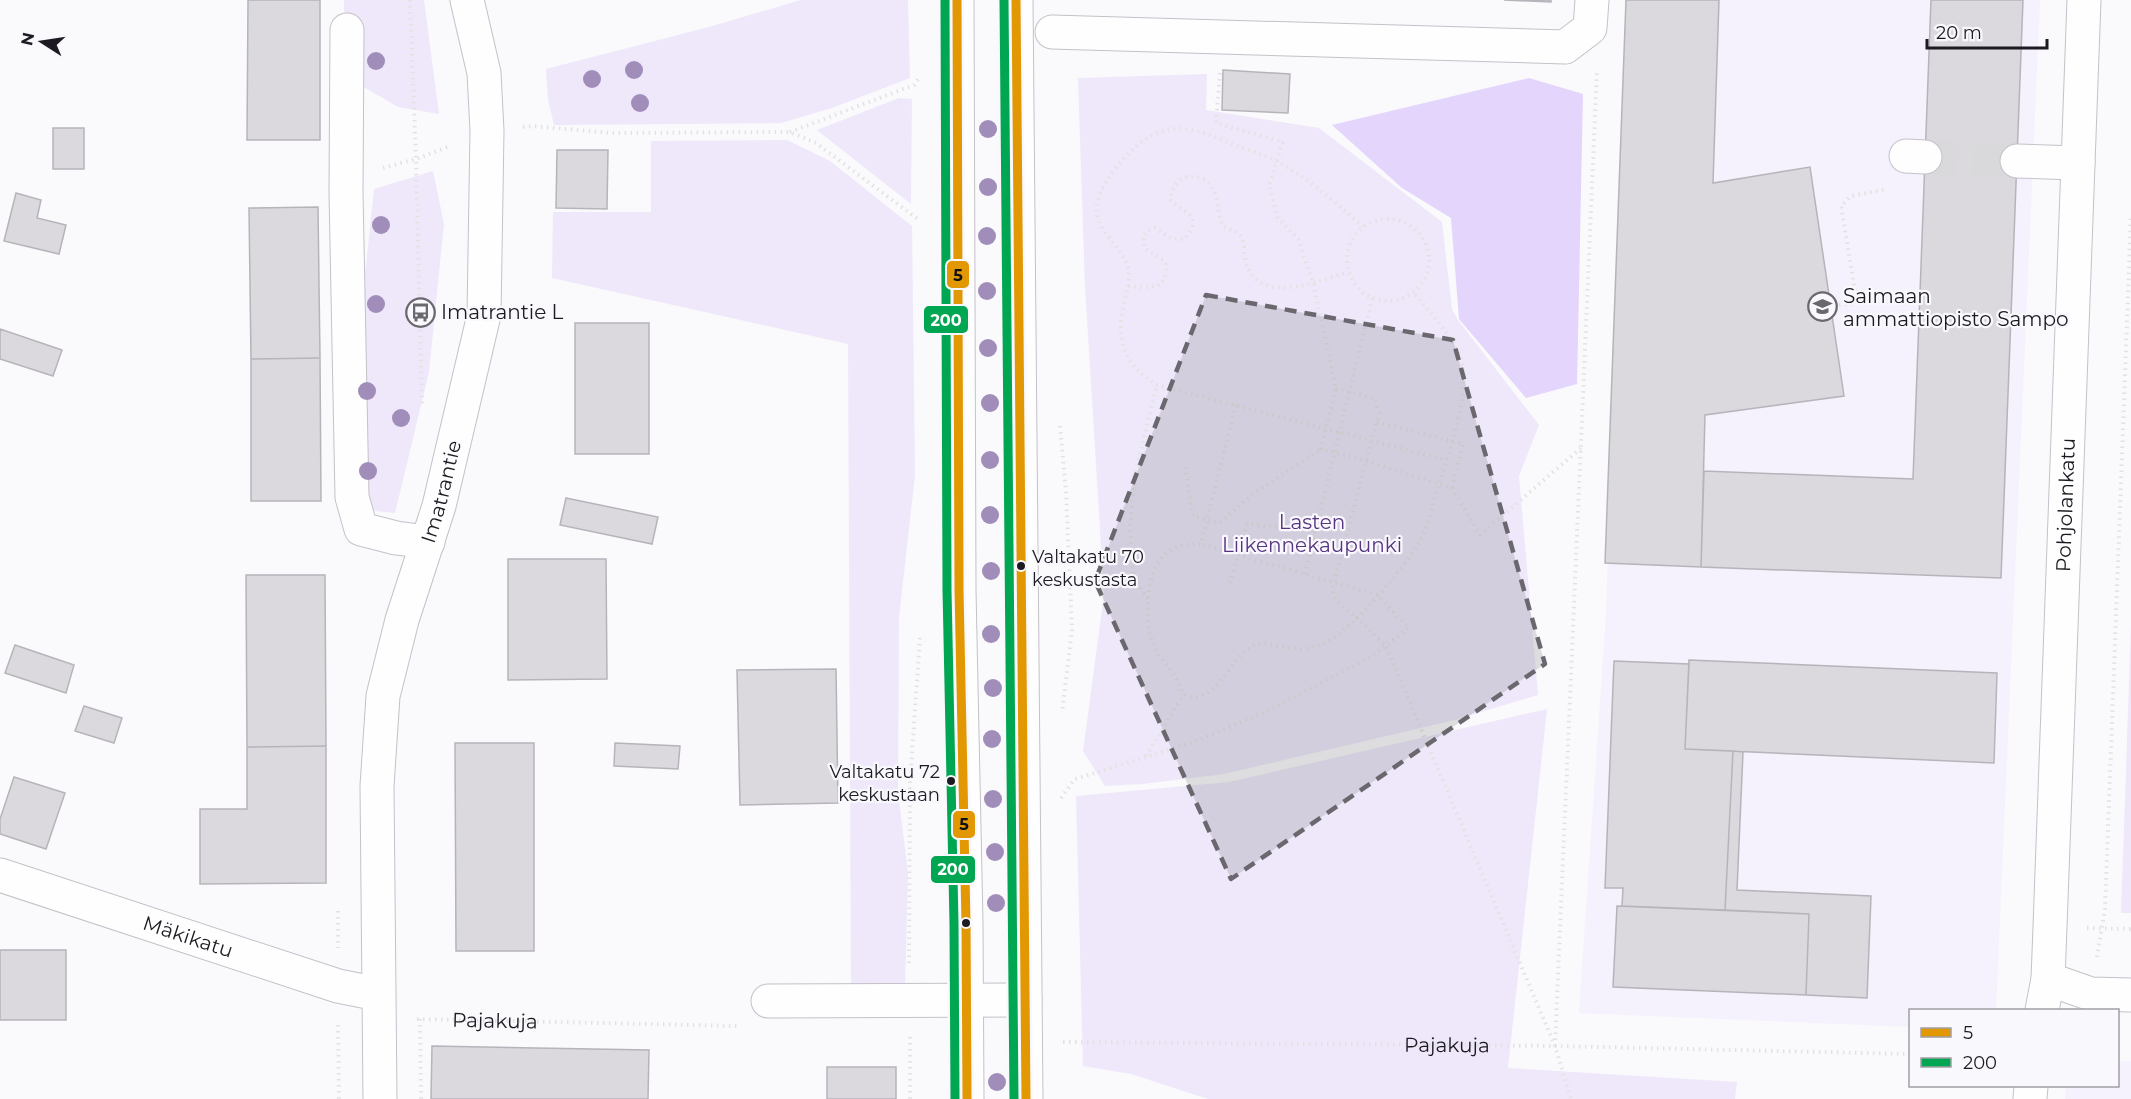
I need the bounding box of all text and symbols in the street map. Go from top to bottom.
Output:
north arrow [12,12,72,72]
scale bar [1927,12,2047,50]
text: 20 m [1936,22,1982,44]
text: N [17,31,38,47]
line badge: 5 [946,260,970,289]
text: 5 [953,266,963,285]
place label: Saimaan ammattiopisto Sampo [1843,284,2069,331]
school or university icon: Saimaan ammattiopisto Sampo [1806,291,1838,323]
bus stop icon: Imatrantie L [404,296,436,328]
place label: Imatrantie L [441,300,564,324]
line badge: 200 [923,305,969,334]
text: 200 [930,311,962,330]
street label: Pohjolankatu [2051,437,2080,572]
street label: Imatrantie [416,438,466,546]
park label: Lasten Liikennekaupunki [1222,510,1402,557]
place label: Valtakatu 70 keskustasta [1032,546,1144,591]
marker: Valtakatu 70 keskustasta [1015,560,1027,572]
place label: Valtakatu 72 keskustaan [829,761,940,806]
marker: Valtakatu 72 keskustaan [945,775,957,787]
line badge: 5 [952,810,976,839]
text: 5 [959,815,969,834]
line badge: 200 [930,855,976,884]
text: 200 [937,860,969,879]
street label: Mäkikatu [140,911,236,963]
unlabelled marker [960,917,972,929]
street label: Pajakuja [452,1008,538,1034]
legend [1909,1009,2119,1087]
text: 5 [1963,1022,1973,1044]
street label: Pajakuja [1404,1033,1490,1057]
text: 200 [1963,1052,1997,1074]

